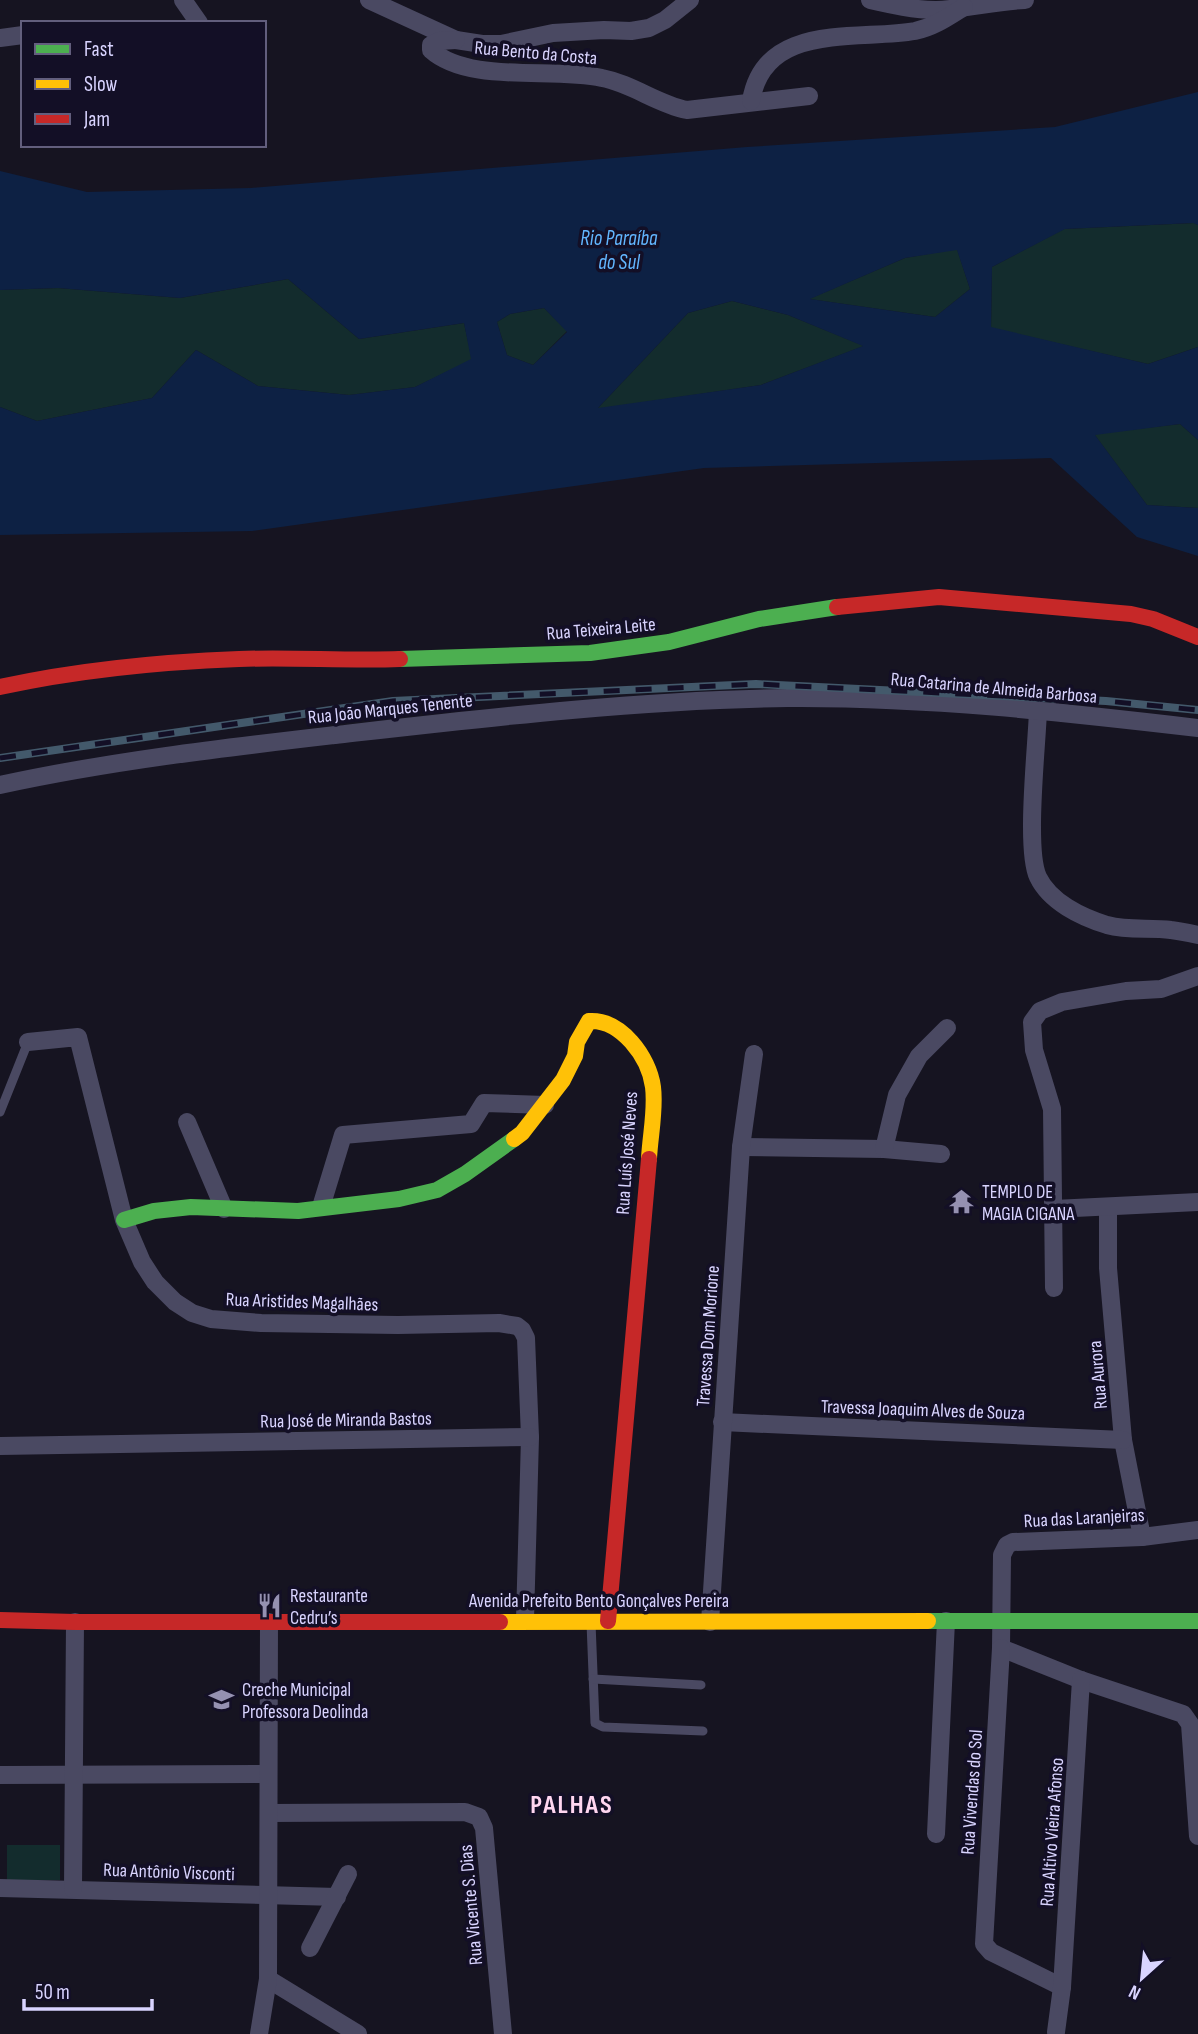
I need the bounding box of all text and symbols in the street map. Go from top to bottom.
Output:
legend [21,21,266,147]
text: Fast [84,37,114,62]
street label: Rua Bento da Costa [474,37,598,70]
text: Slow [84,72,118,97]
text: Jam [83,107,110,132]
water label: Rio Paraíba do Sul [580,226,658,275]
street label: Rua Teixeira Leite [546,613,657,646]
street label: Rua Catarina de Almeida Barbosa [890,668,1098,709]
street label: Rua João Marques Tenente [307,689,474,730]
street label: Rua Luís José Neves [612,1091,643,1216]
place label: TEMPLO DE MAGIA CIGANA [982,1181,1075,1226]
temple icon: TEMPLO DE MAGIA CIGANA [948,1188,976,1216]
street label: Travessa Dom Morione [692,1265,725,1407]
street label: Rua Aristides Magalhães [225,1288,379,1317]
street label: Rua Aurora [1084,1340,1113,1410]
street label: Travessa Joaquim Alves de Souza [821,1395,1025,1426]
street label: Rua José de Miranda Bastos [260,1408,432,1433]
street label: Rua das Laranjeiras [1023,1504,1145,1533]
place label: Restaurante Cedru’s [290,1585,368,1630]
street label: Avenida Prefeito Bento Gonçalves Pereira [468,1590,729,1613]
restaurant icon: Restaurante Cedru’s [256,1592,284,1620]
place label: Creche Municipal Professora Deolinda [242,1679,368,1724]
school or university icon: Creche Municipal Professora Deolinda [208,1686,236,1714]
street label: Rua Vivendas do Sol [957,1729,988,1856]
street label: Rua Altivo Vieira Afonso [1036,1757,1069,1907]
district label: PALHAS [530,1790,614,1821]
street label: Rua Vicente S. Dias [455,1844,488,1966]
street label: Rua Antônio Visconti [103,1859,235,1886]
north arrow [1107,1943,1177,2013]
scale bar [24,1968,152,2012]
text: N [1125,1979,1145,2004]
text: 50 m [35,1980,70,2005]

